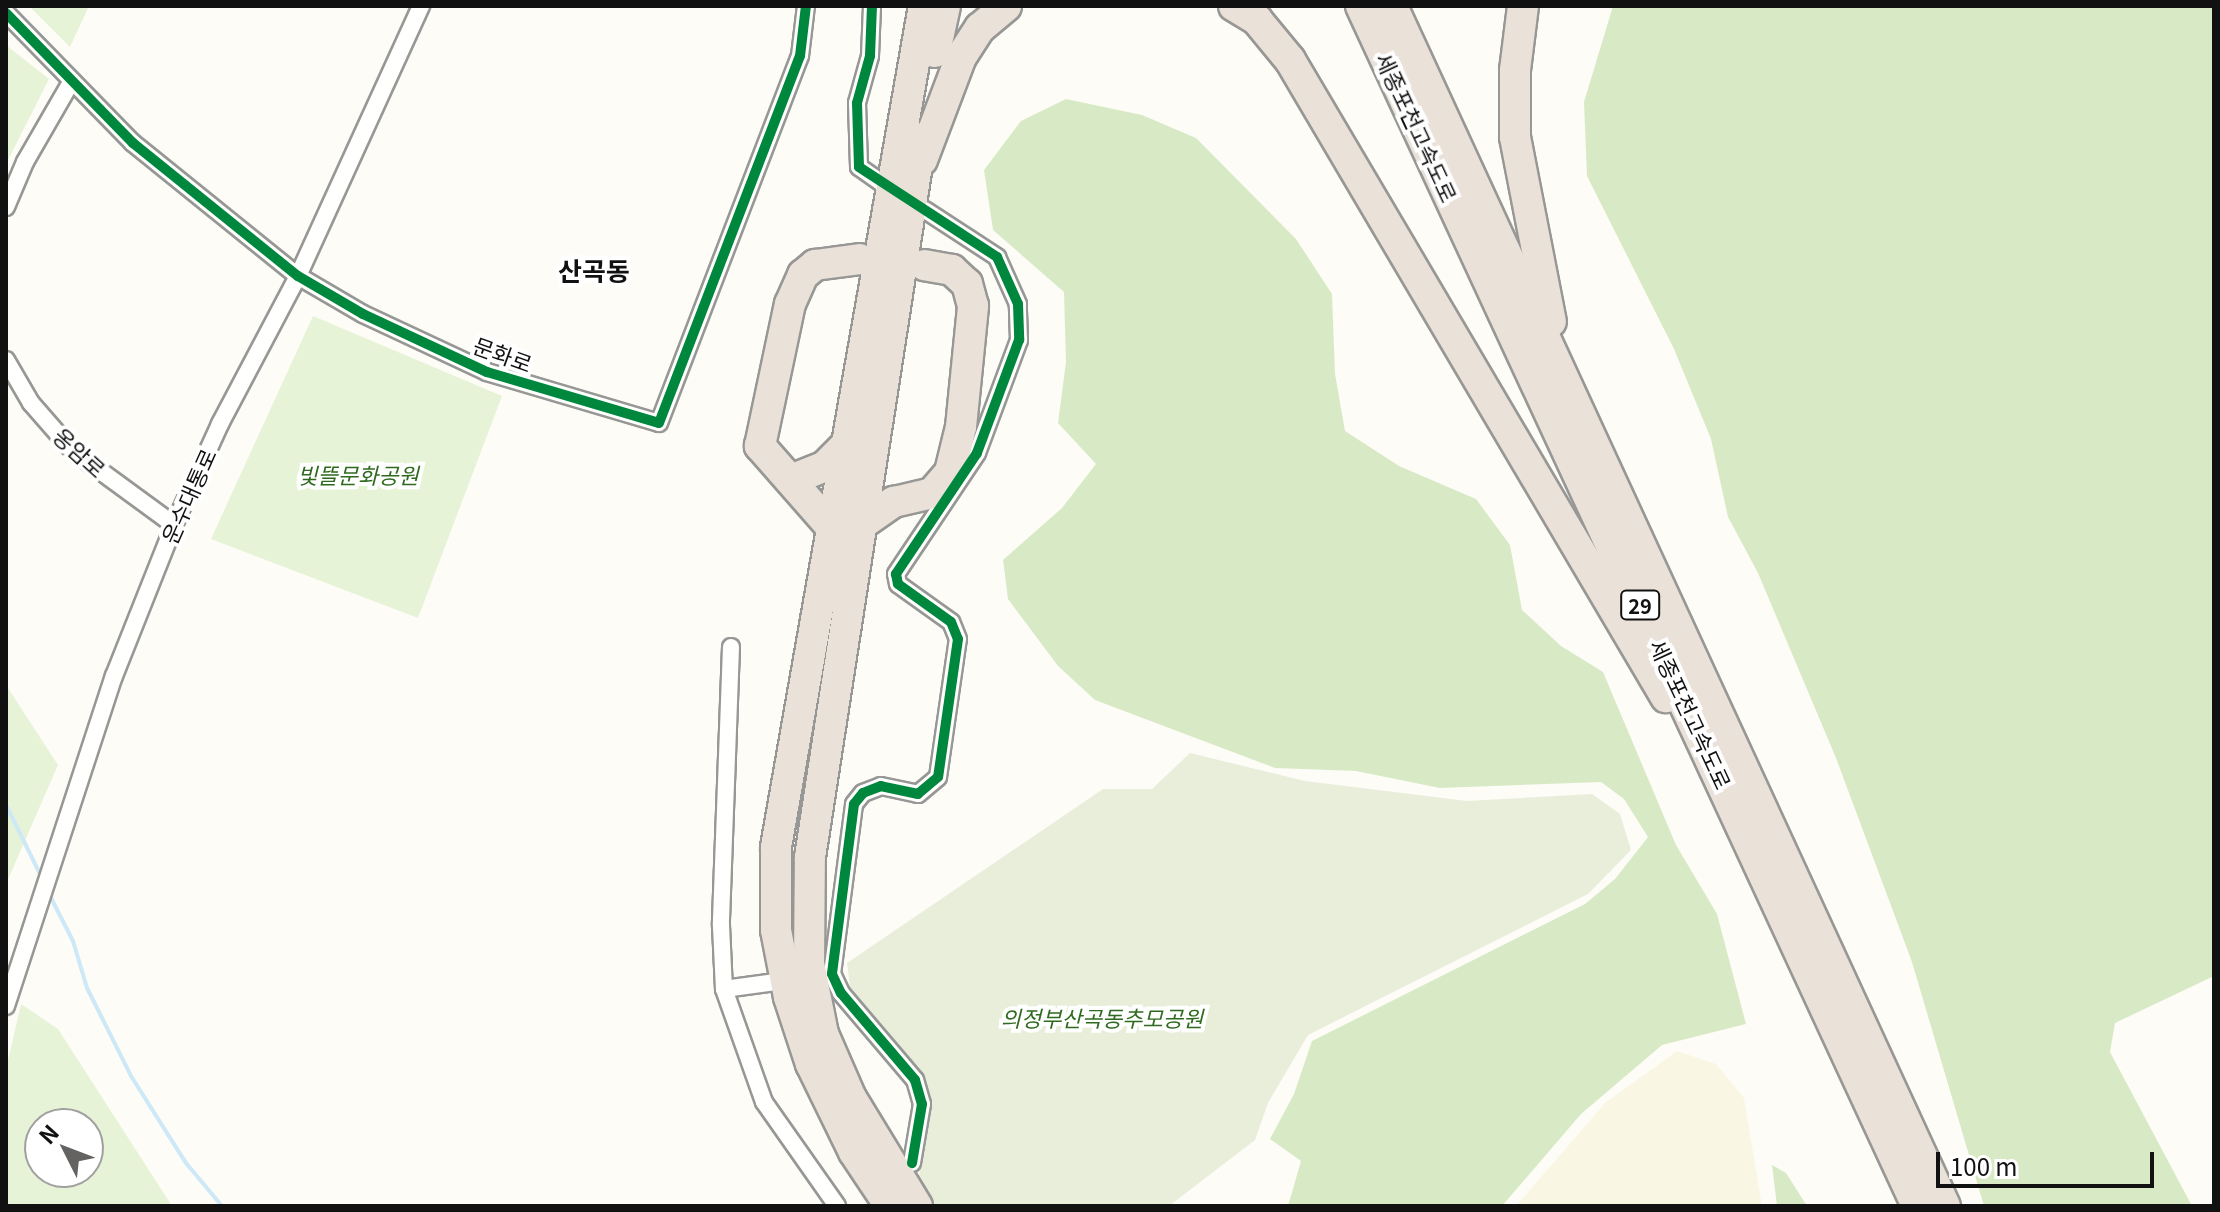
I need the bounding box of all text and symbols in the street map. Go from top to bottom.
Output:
street label: 세종포천고속도로 [1371,48,1463,206]
district label: 산곡동 [558,254,630,286]
street label: 문화로 [470,331,536,377]
street label: 옹암로 [49,422,111,482]
street label: 운수대통로 [155,444,221,548]
park label: 빛뜰문화공원 [297,462,419,488]
road number: 29 [1620,589,1660,621]
street label: 세종포천고속도로 [1645,635,1737,793]
park label: 의정부산곡동추모공원 [1001,1005,1203,1031]
north arrow [24,1108,104,1188]
text: N [30,1116,65,1150]
scale bar [1940,1136,2158,1186]
text: 100 m [1950,1148,2018,1183]

